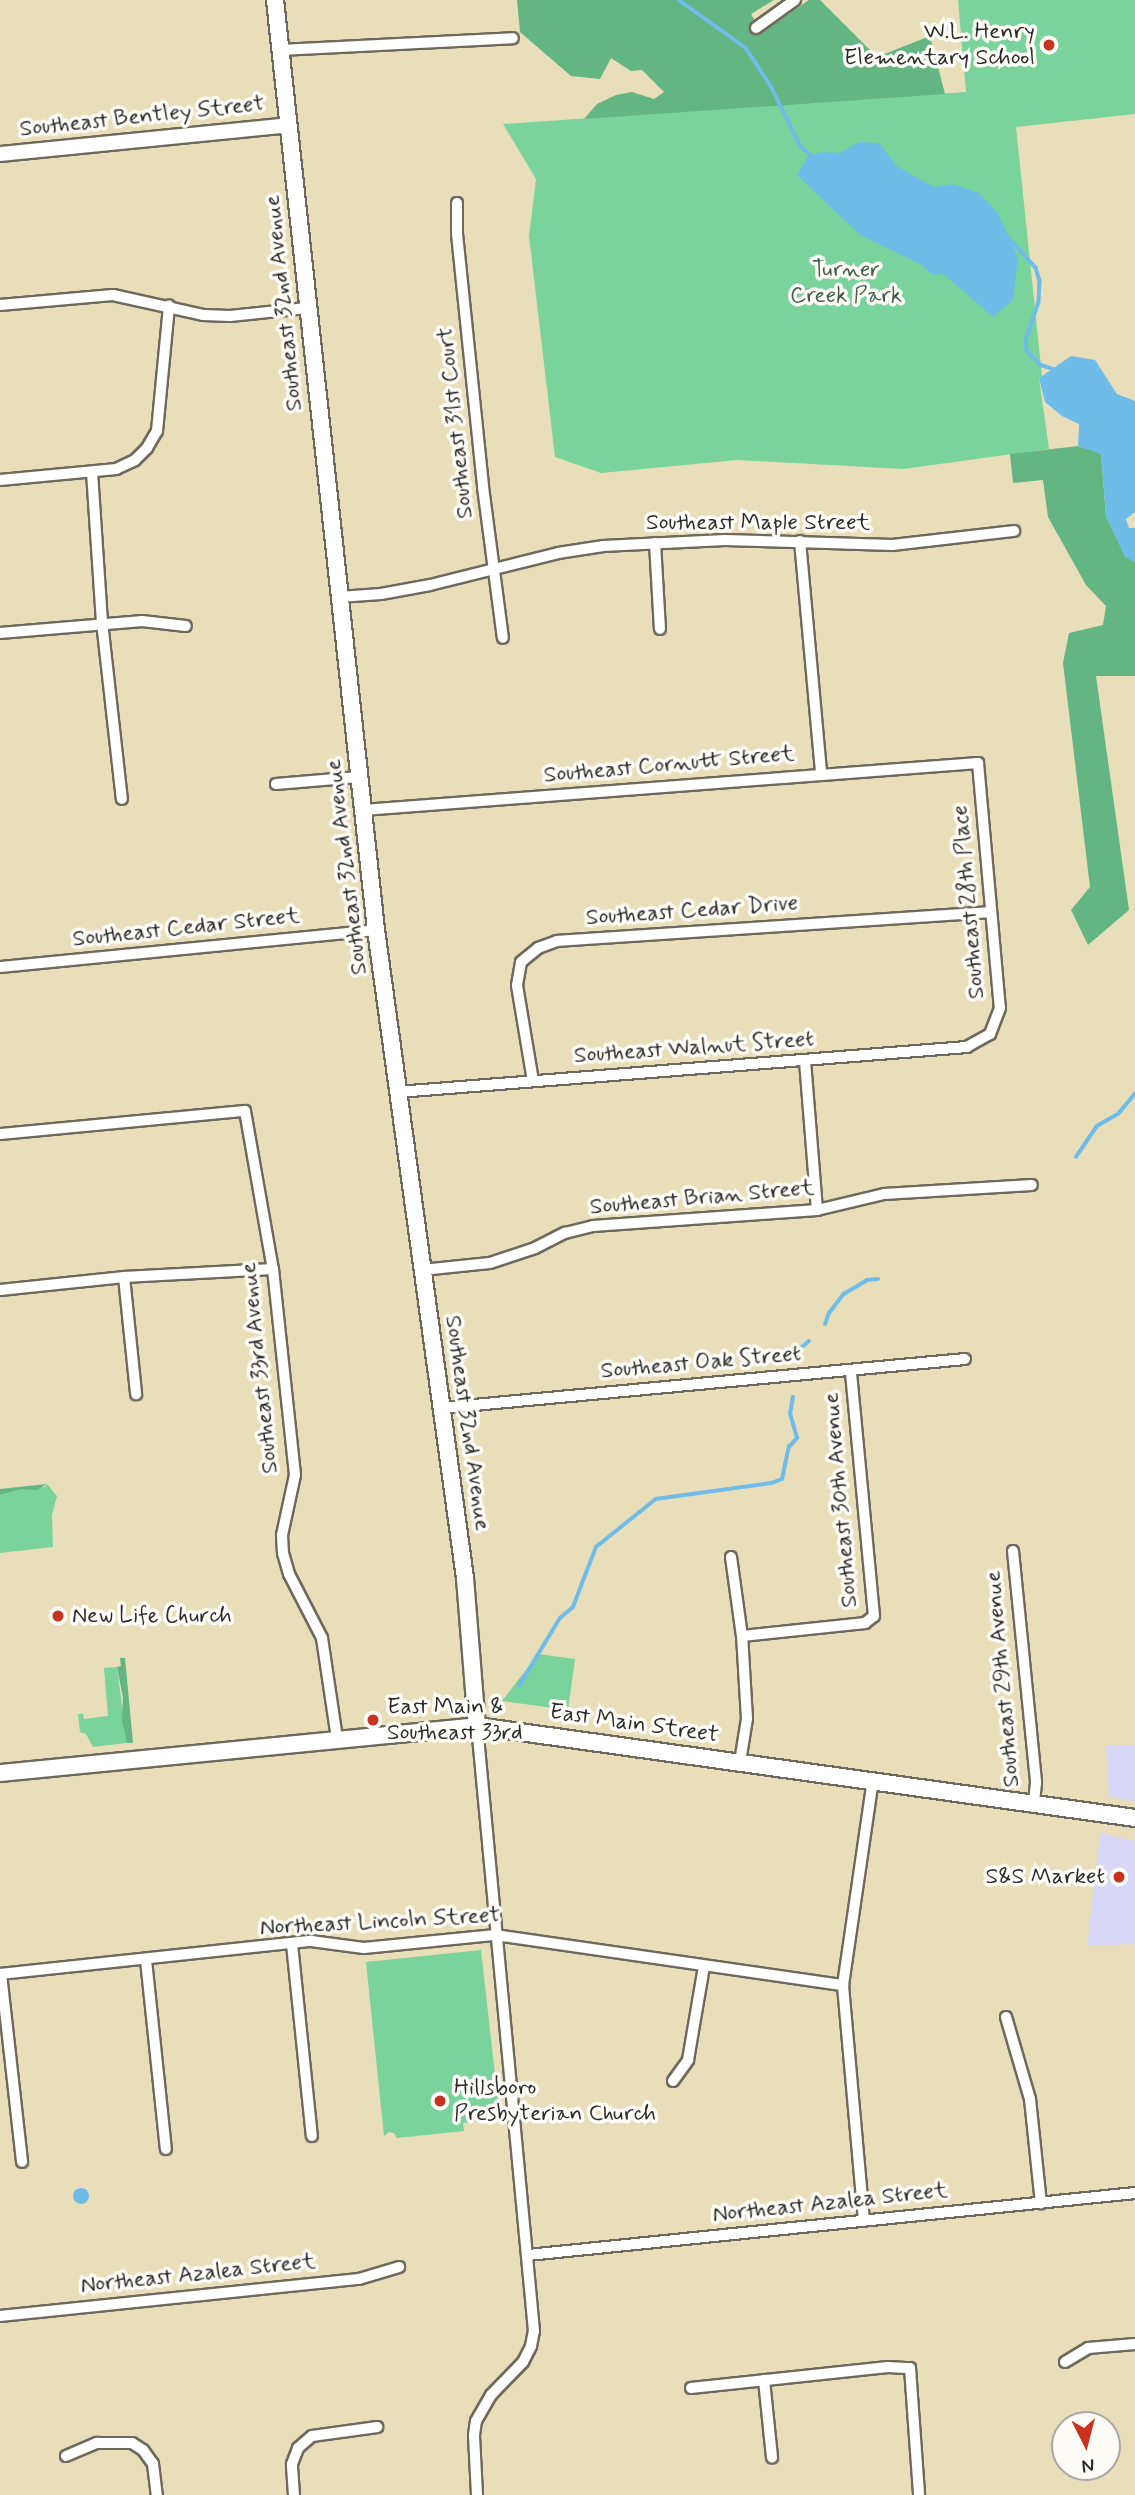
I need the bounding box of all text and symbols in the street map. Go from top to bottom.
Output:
place label: W.L. Henry Elementary School [844,18,1035,72]
marker: W.L. Henry Elementary School [1041,37,1057,53]
street label: Southeast Bentley Street [19,90,265,144]
street label: Southeast 32nd Avenue [259,193,309,413]
park label: Turner Creek Park [791,256,901,310]
street label: Southeast 31st Court [432,326,480,520]
street label: Southeast Maple Street [646,509,870,537]
street label: Southeast Cornutt Street [543,740,795,790]
street label: Southeast 32nd Avenue [320,757,374,977]
street label: Southeast 28th Place [947,804,991,1000]
street label: Southeast Cedar Drive [585,890,799,932]
street label: Southeast Cedar Street [71,902,301,954]
street label: Southeast Walnut Street [571,1026,817,1070]
street label: Southeast Brian Street [589,1174,815,1222]
street label: Southeast 33rd Avenue [235,1260,285,1476]
street label: Southeast 32nd Avenue [438,1313,496,1533]
street label: Southeast Oak Street [598,1340,804,1386]
street label: Southeast 30th Avenue [818,1391,864,1609]
street label: Southeast 29th Avenue [980,1570,1026,1788]
place label: New Life Church [72,1602,238,1630]
marker: New Life Church [50,1608,66,1624]
place label: East Main & Southeast 33rd [387,1693,523,1747]
street label: East Main Street [548,1699,720,1749]
marker: East Main & Southeast 33rd [365,1712,381,1728]
place label: S&S Market [983,1863,1105,1891]
marker: S&S Market [1111,1869,1127,1885]
street label: Northeast Lincoln Street [260,1902,500,1942]
place label: Hillsboro Presbyterian Church [454,2074,661,2128]
marker: Hillsboro Presbyterian Church [432,2093,448,2109]
street label: Northeast Azalea Street [711,2177,949,2229]
street label: Northeast Azalea Street [79,2248,317,2300]
north arrow [1051,2411,1121,2481]
text: N [1080,2452,1096,2478]

